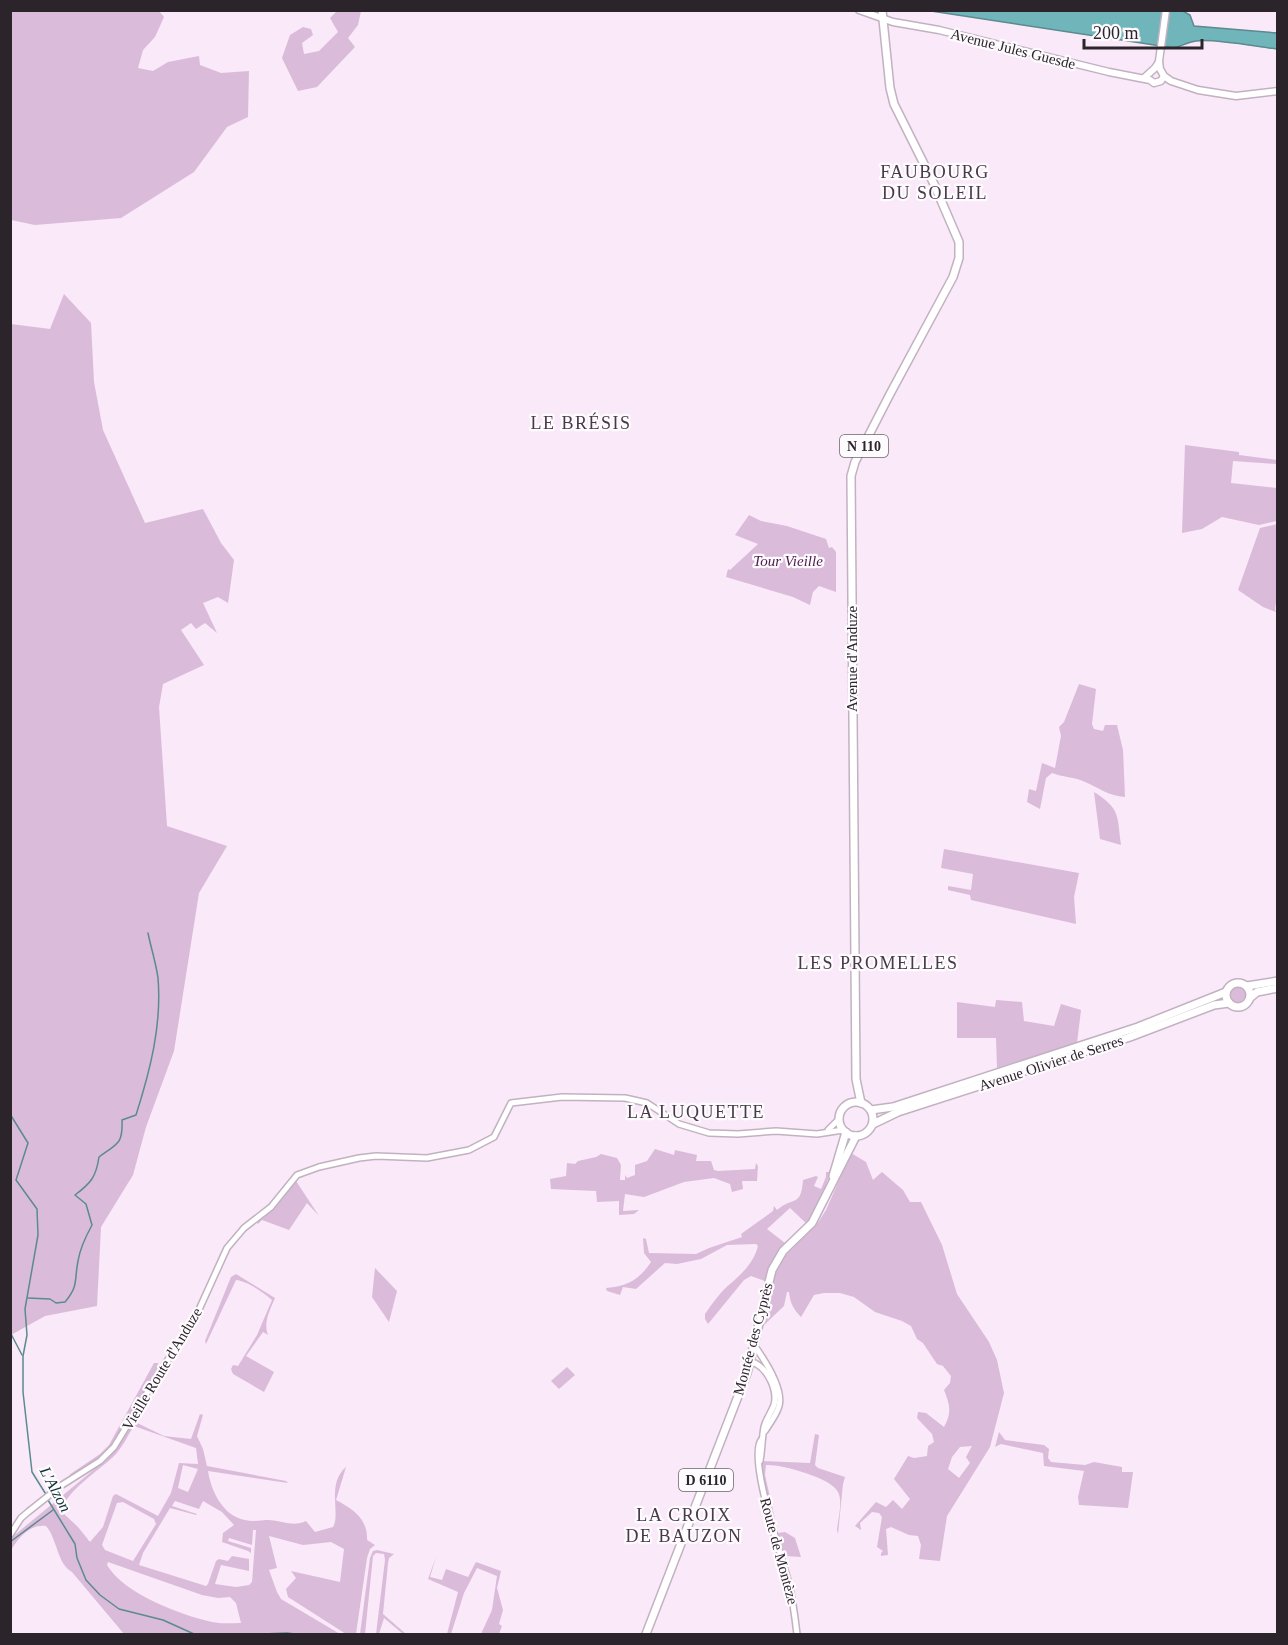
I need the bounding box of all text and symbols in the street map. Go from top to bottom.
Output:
scale bar [1084,12,1202,50]
text: 200 m [1093,23,1139,43]
street label: Avenue Jules Guesde [949,26,1077,72]
district label: FAUBOURG DU SOLEIL [880,162,990,203]
district label: LE BRÉSIS [530,412,632,433]
road number: N 110 [840,435,888,457]
park label: Tour Vieille [753,553,823,569]
street label: Avenue d'Anduze [844,606,860,712]
district label: LES PROMELLES [797,953,959,973]
street label: Avenue Olivier de Serres [977,1032,1125,1094]
district label: LA LUQUETTE [627,1102,765,1122]
street label: Montée des Cyprès [730,1281,776,1397]
street label: Vieille Route d'Anduze [119,1305,205,1433]
water label: L'Alzon [36,1463,75,1515]
road number: D 6110 [679,1469,733,1491]
street label: Route de Montèze [757,1496,801,1607]
district label: LA CROIX DE BAUZON [626,1505,743,1546]

